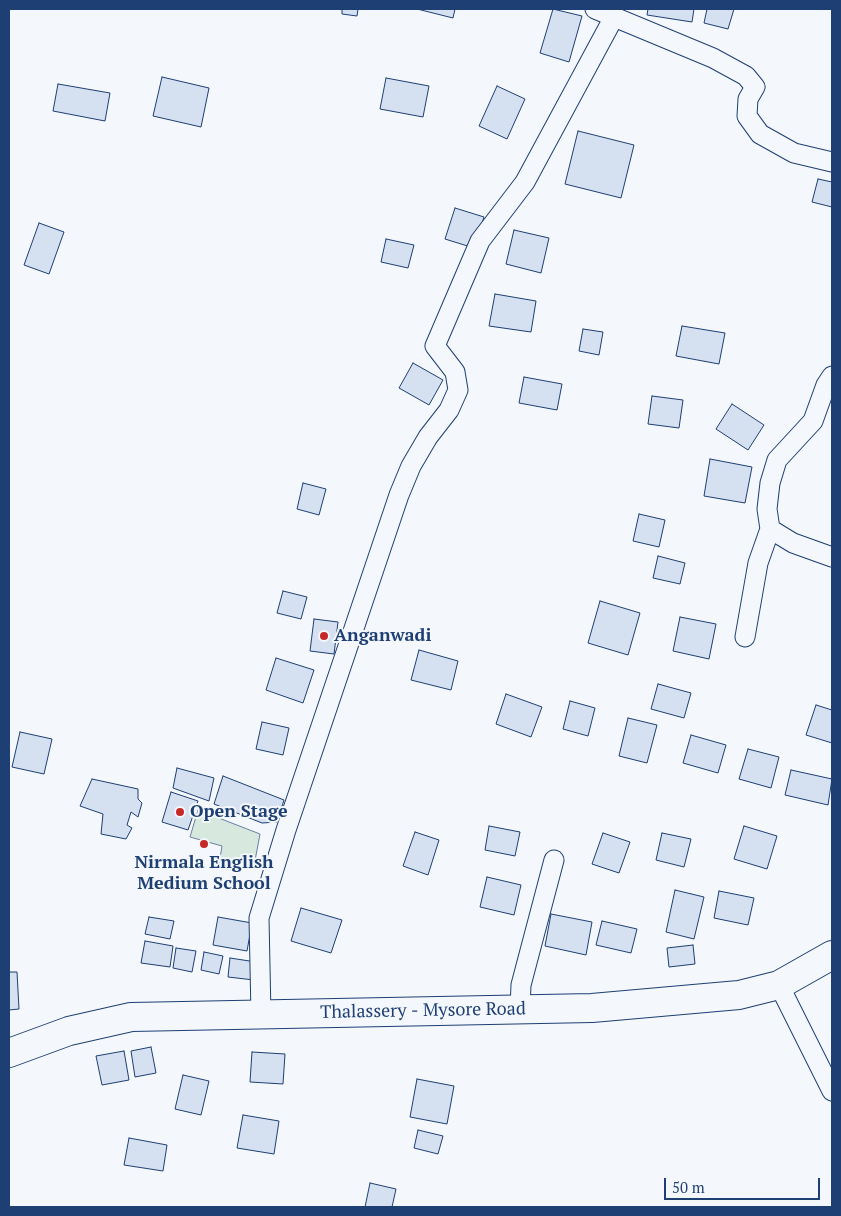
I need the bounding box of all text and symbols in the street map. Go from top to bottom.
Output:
place label: Anganwadi [334,625,431,647]
marker: Anganwadi [318,630,330,642]
place label: Open Stage [190,801,288,823]
marker: Open Stage [174,806,186,818]
marker: Nirmala English Medium School [198,838,210,850]
place label: Nirmala English Medium School [134,852,274,894]
street label: Thalassery - Mysore Road [320,998,526,1024]
scale bar [666,1168,822,1200]
text: 50 m [672,1177,705,1197]

